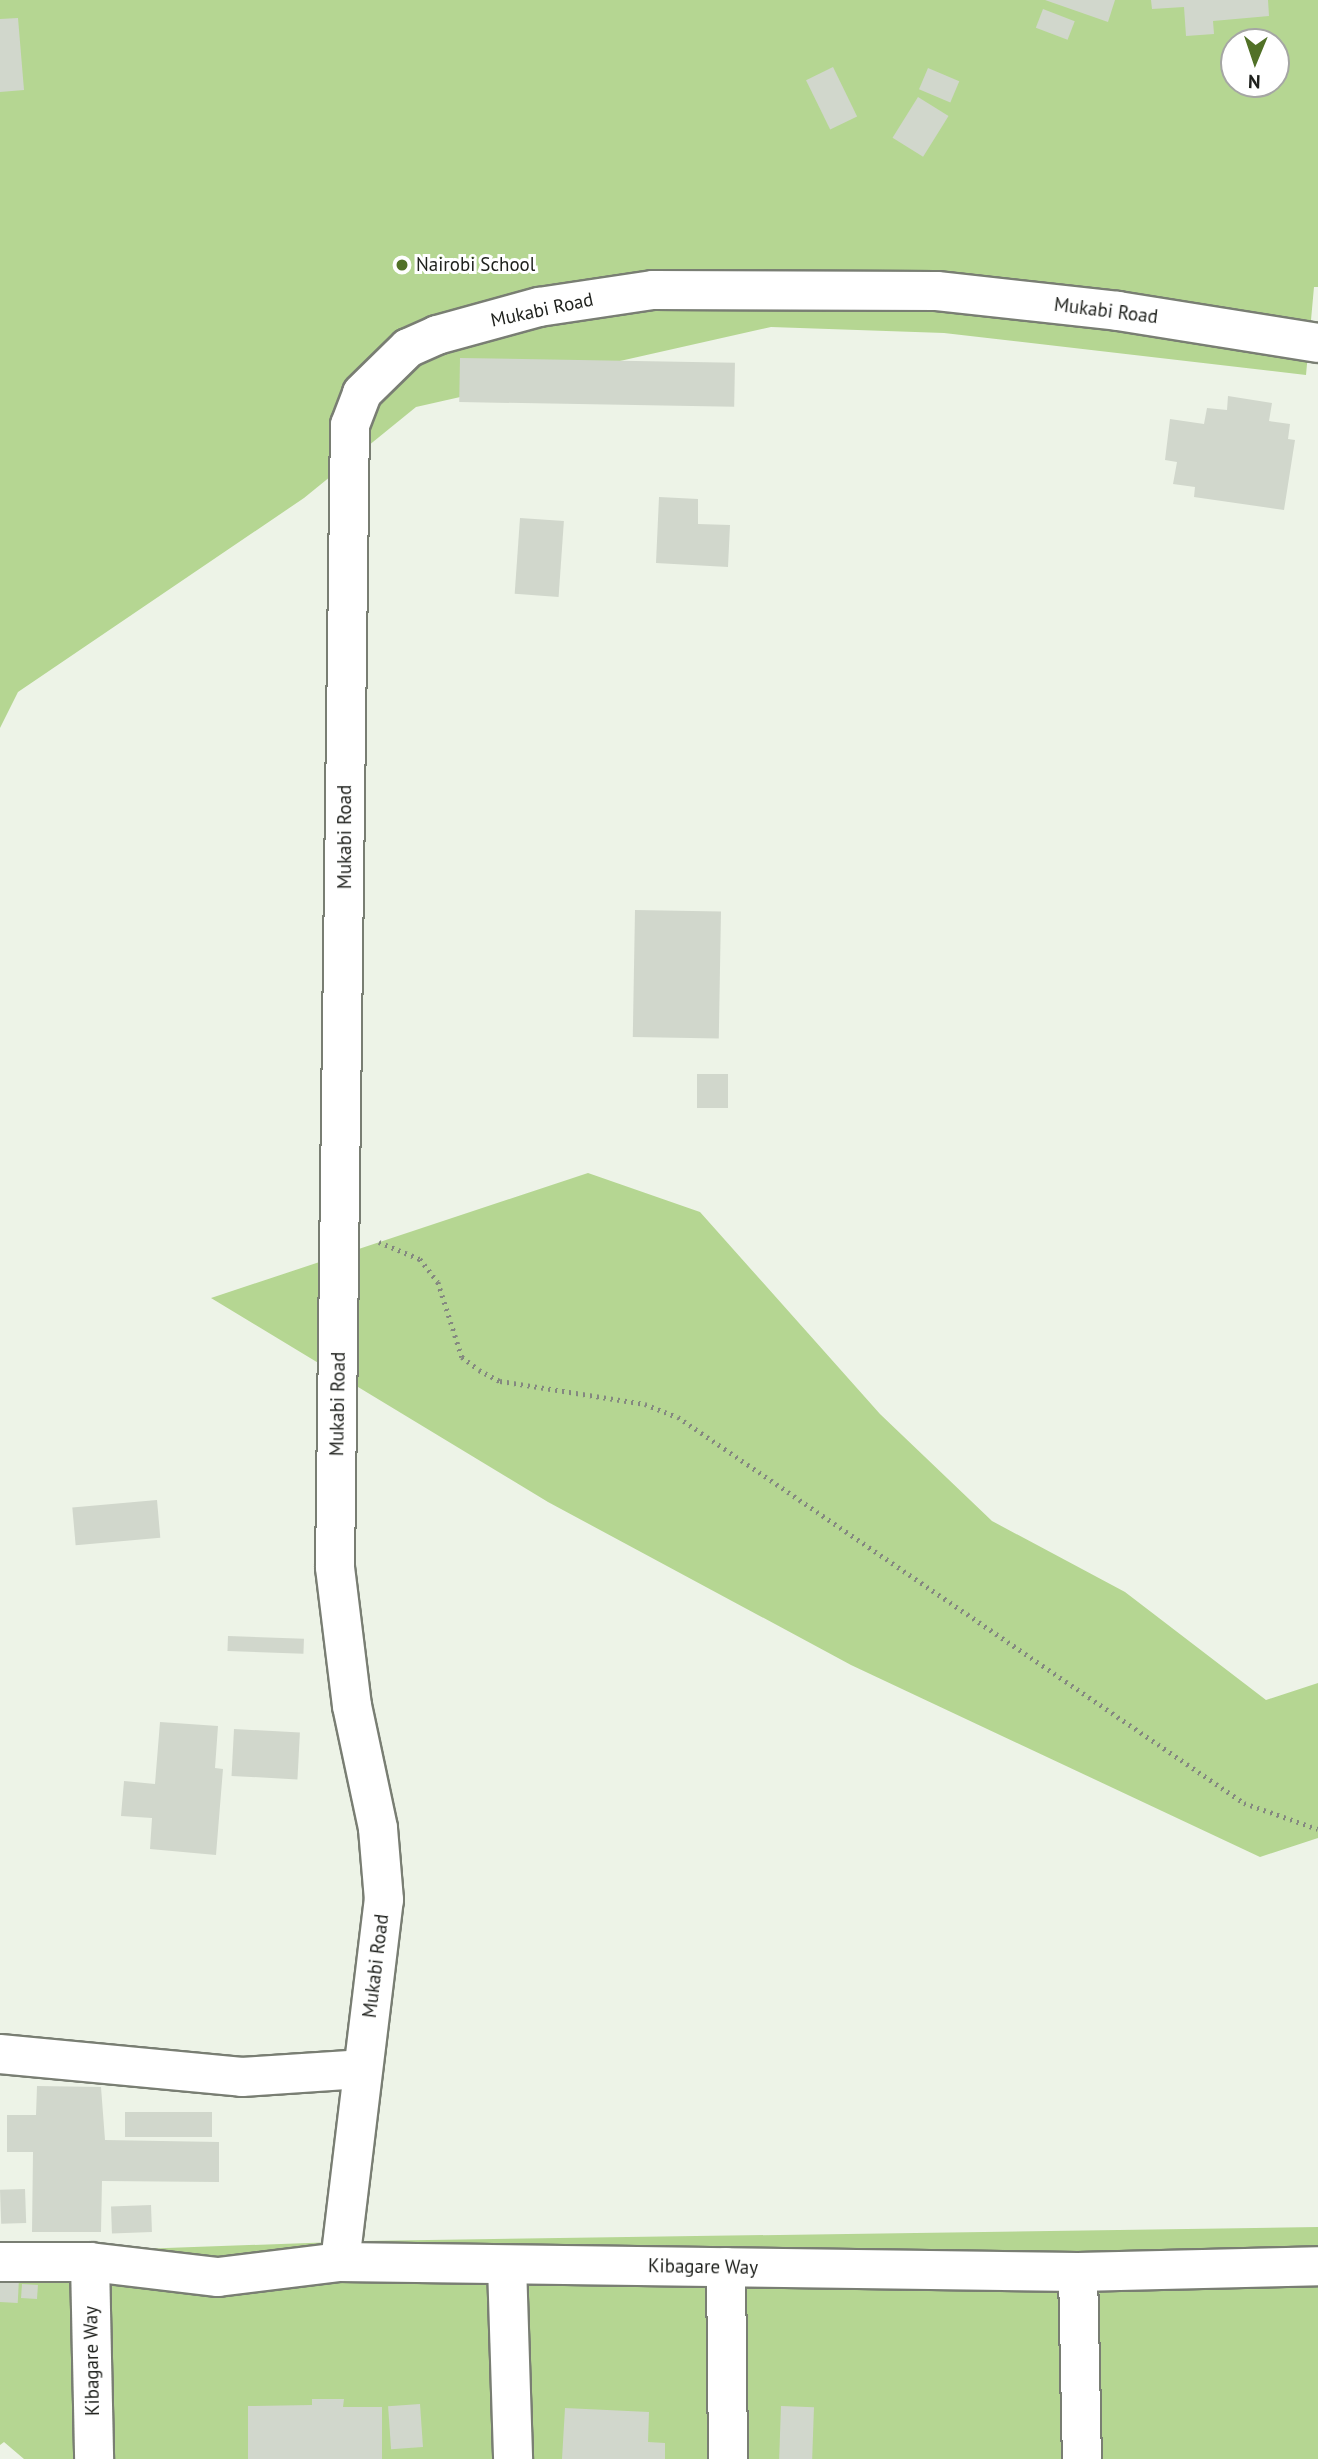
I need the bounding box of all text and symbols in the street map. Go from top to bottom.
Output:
north arrow [1220,28,1290,98]
text: N [1248,70,1261,94]
place label: Nairobi School [416,254,535,276]
marker: Nairobi School [394,257,410,273]
street label: Mukabi Road [489,288,595,332]
street label: Mukabi Road [1053,293,1159,329]
street label: Mukabi Road [334,785,356,889]
street label: Mukabi Road [326,1352,350,1456]
street label: Mukabi Road [358,1913,394,2019]
street label: Kibagare Way [648,2255,758,2279]
street label: Kibagare Way [80,2306,104,2416]

